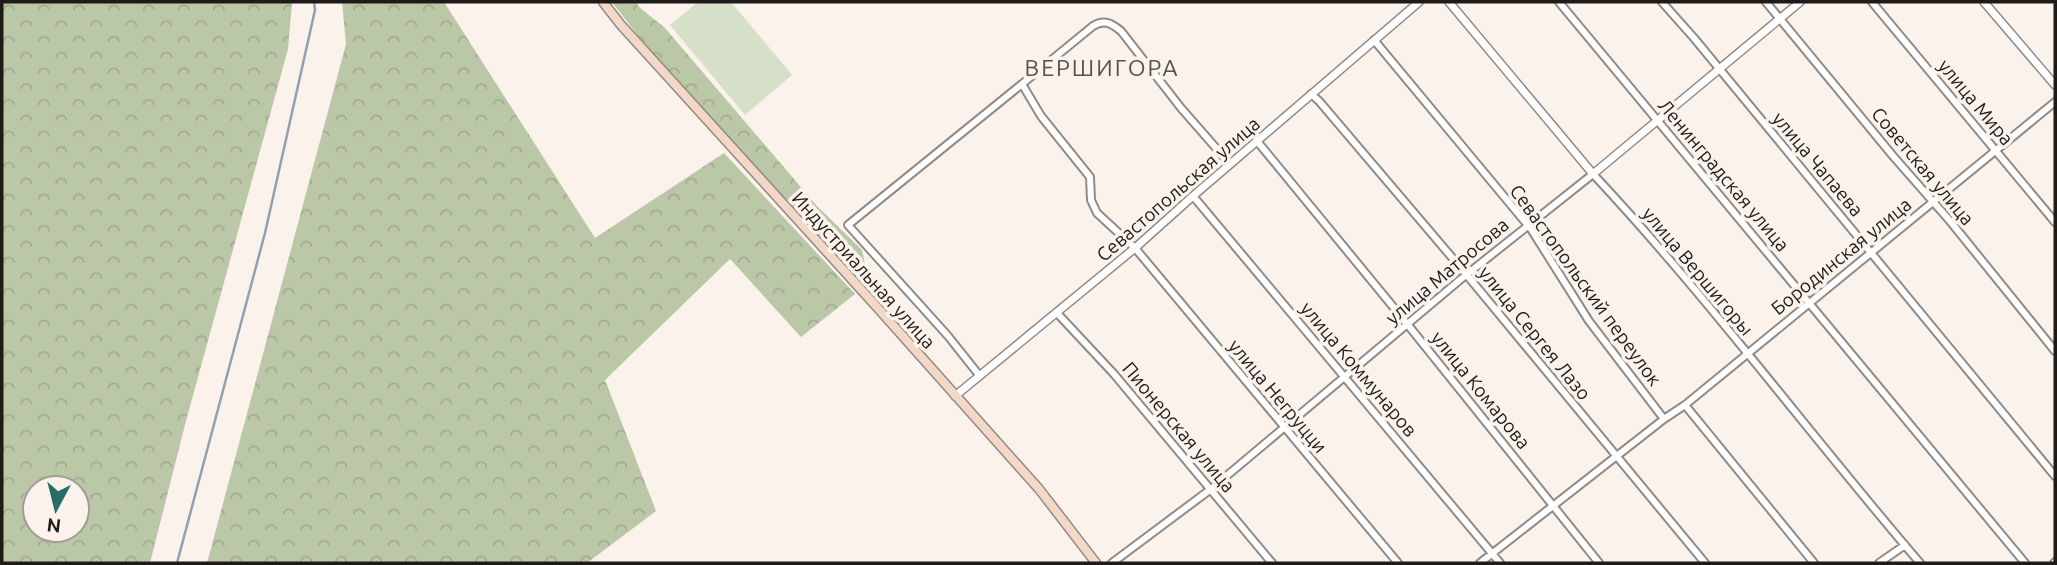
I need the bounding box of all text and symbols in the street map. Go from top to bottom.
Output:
district label: ВЕРШИГОРА [1025,55,1179,80]
street label: улица Мира [1934,55,2018,149]
street label: Ленинградская улица [1654,95,1794,255]
street label: Советская улица [1867,103,1979,229]
street label: улица Чапаева [1768,107,1868,221]
street label: Севастопольская улица [1092,112,1264,266]
street label: Севастопольский переулок [1506,180,1667,390]
street label: Индустриальная улица [788,187,940,353]
street label: Бородинская улица [1767,193,1915,319]
street label: улица Вершигоры [1638,202,1758,340]
street label: улица Матросова [1381,213,1513,329]
street label: улица Сергея Лазо [1474,262,1596,404]
street label: улица Коммунаров [1296,297,1422,441]
street label: улица Комарова [1427,327,1535,453]
street label: улица Негруцци [1224,335,1332,457]
street label: Пионерская улица [1118,357,1240,497]
north arrow [21,474,91,544]
text: N [46,514,62,538]

